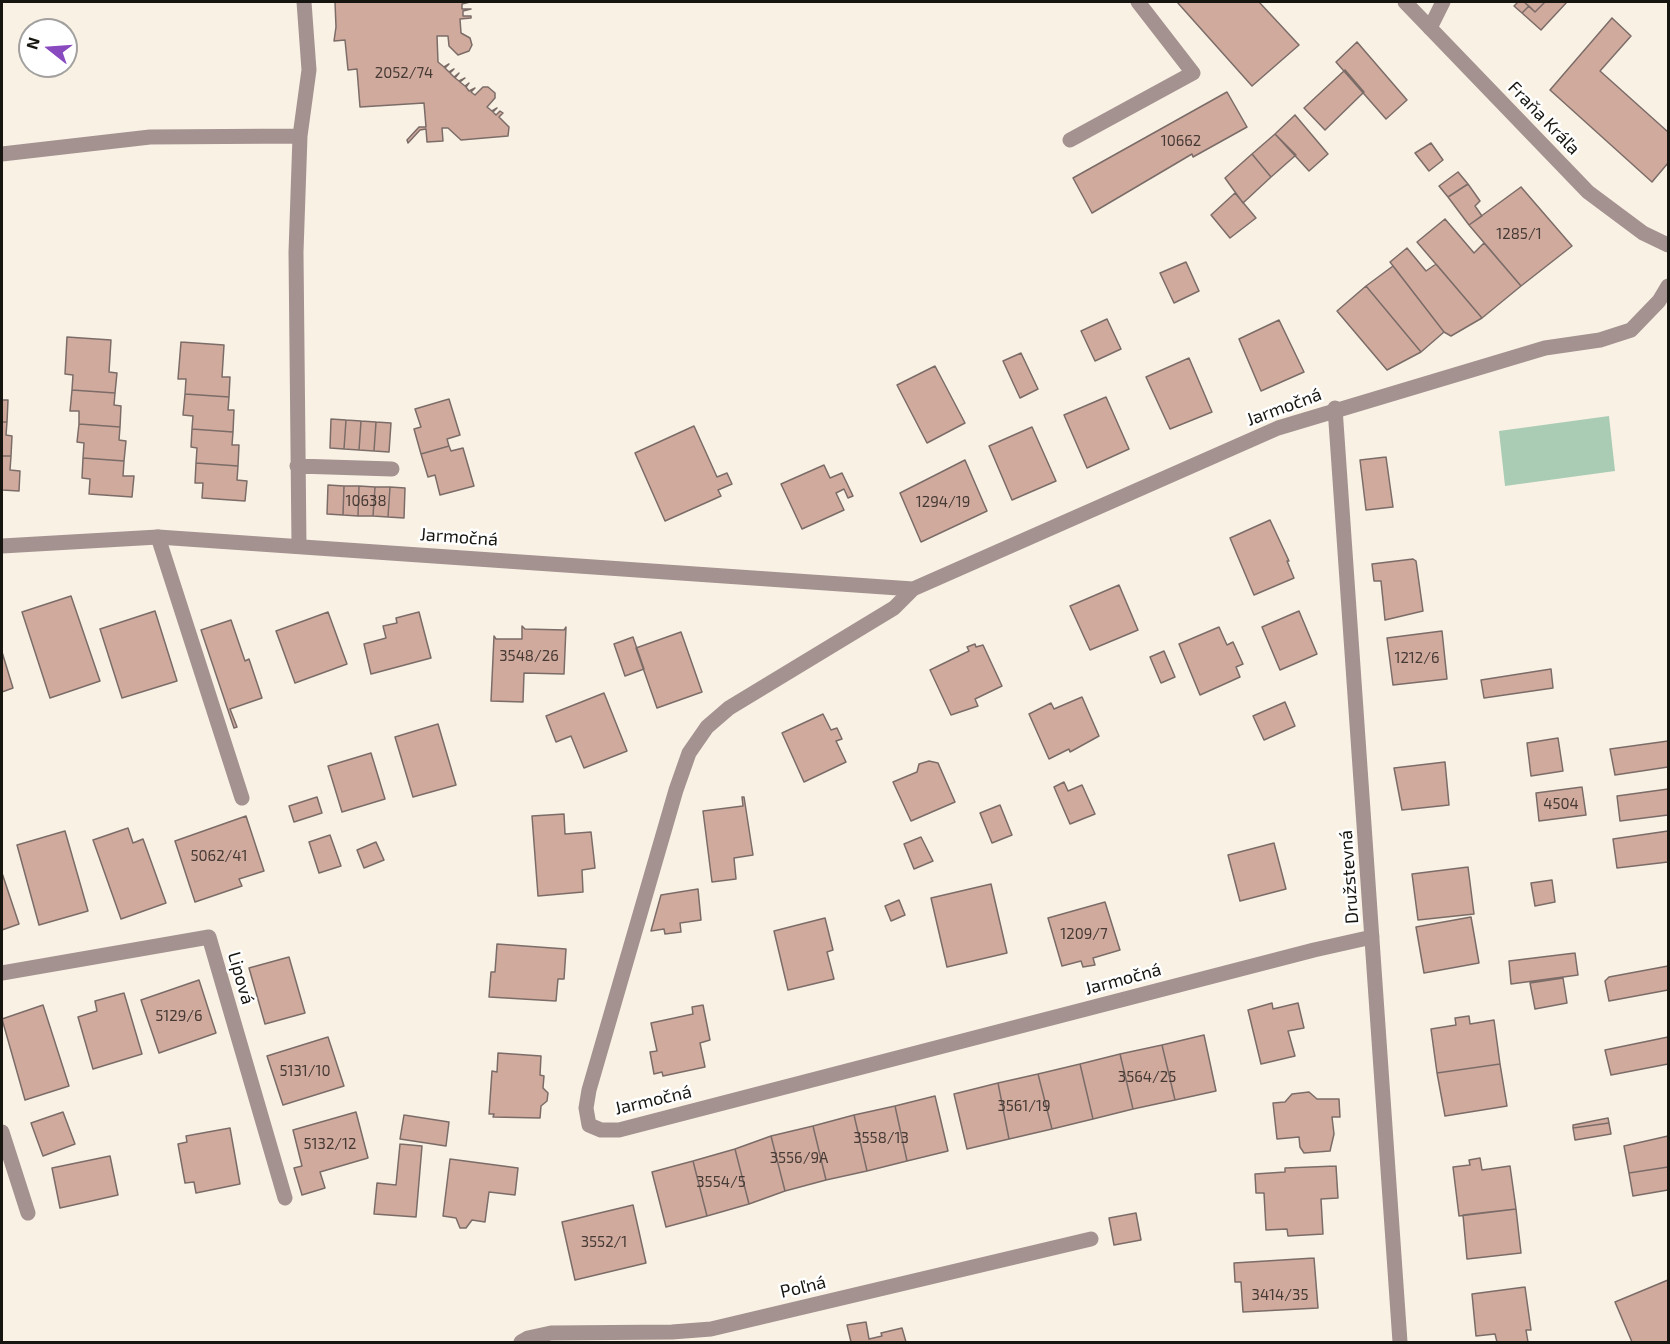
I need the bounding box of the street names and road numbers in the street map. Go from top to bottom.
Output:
street label: Fraňa Kráľa [1504,77,1584,159]
street label: Jarmočná [1243,383,1325,431]
street label: Jarmočná [419,523,499,551]
street label: Družstevná [1335,829,1363,925]
street label: Lipová [223,949,259,1007]
street label: Jarmočná [1082,958,1164,1000]
street label: Jarmočná [612,1081,694,1119]
street label: Poľná [778,1271,828,1303]

